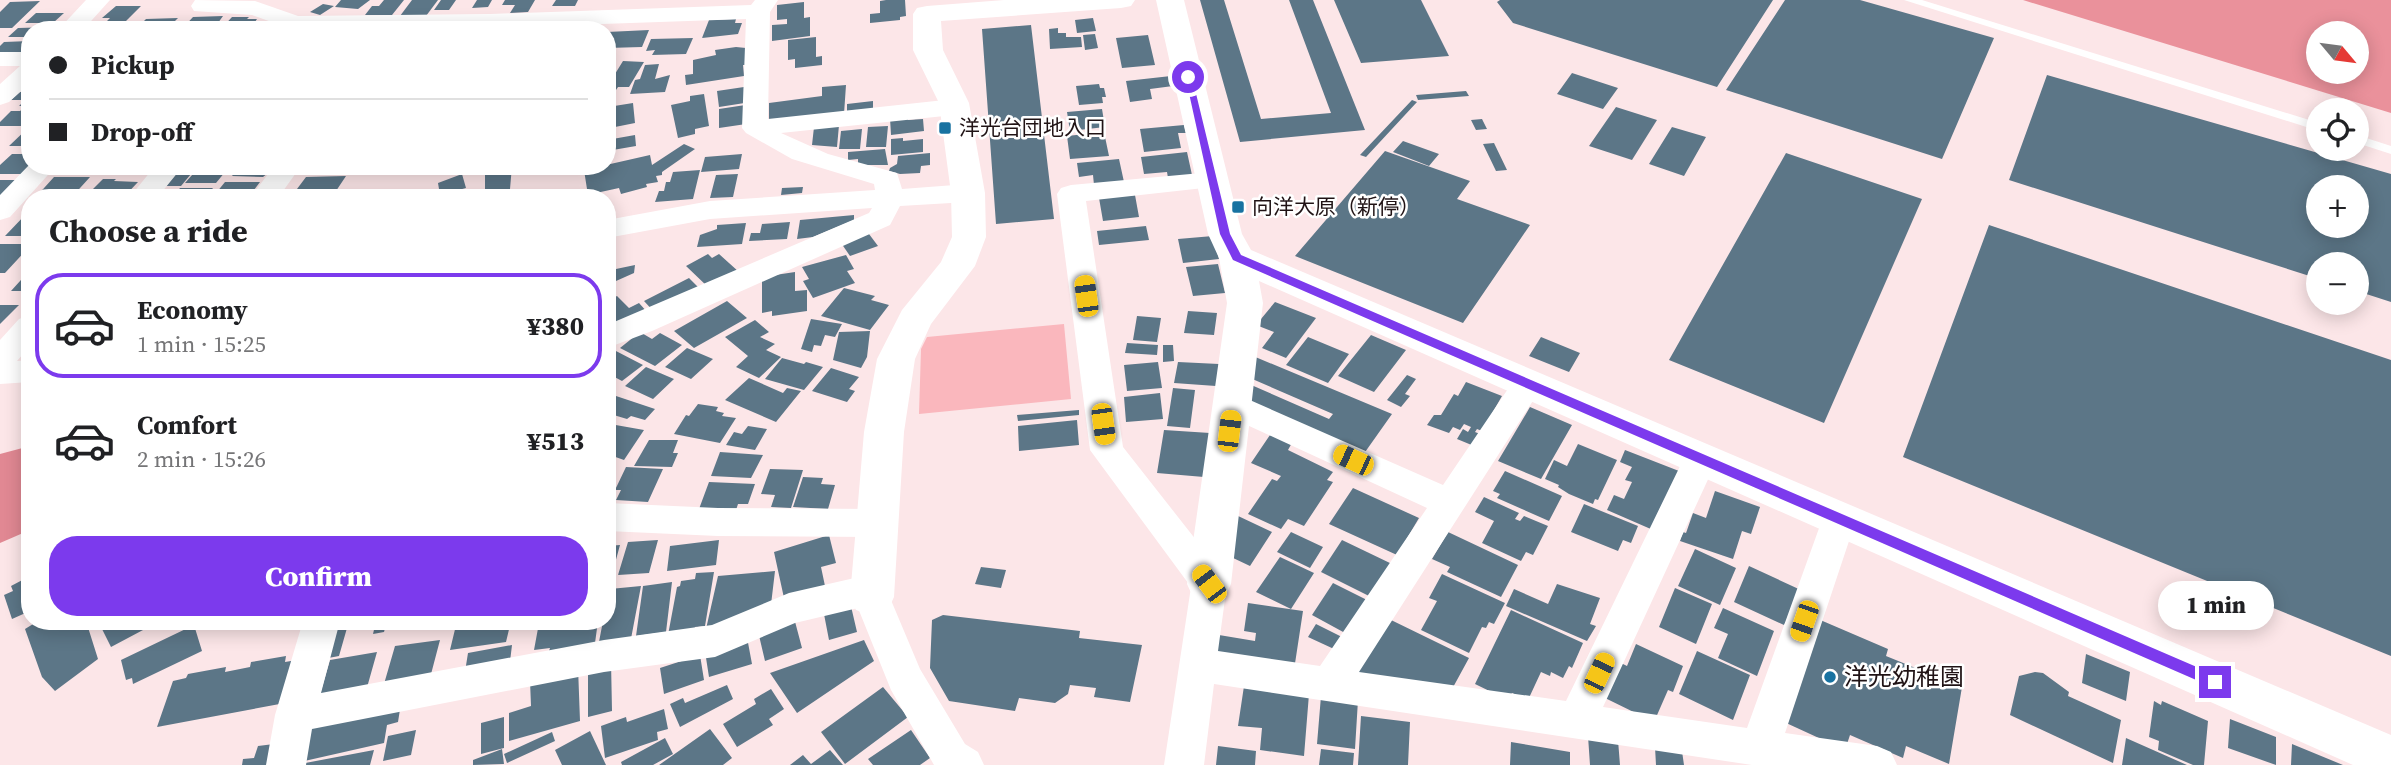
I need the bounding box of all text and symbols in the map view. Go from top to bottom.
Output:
north arrow [2306,21,2370,84]
map controls [2306,21,2369,315]
text: Pickup [91,47,175,83]
route start [1172,61,1204,93]
button: locate [2306,98,2369,161]
place label: 洋光台団地入口 [959,113,1106,142]
text: Drop-off [91,114,193,150]
marker: 洋光台団地入口 [937,120,953,136]
button: + [2306,175,2369,238]
place label: 向洋大原（新停） [1252,192,1420,221]
marker: 向洋大原（新停） [1230,199,1246,215]
text: Choose a ride [49,209,248,253]
button: − [2306,252,2369,315]
car [1073,274,1100,318]
text: Economy [137,292,248,328]
icon: car [53,294,116,357]
text: ¥380 [527,308,584,344]
text: 1 min · 15:25 [137,328,266,360]
car [1090,402,1117,446]
text: Comfort [137,407,237,443]
icon: car [53,409,116,472]
car [1217,409,1242,453]
text: ¥513 [527,423,584,459]
car [1330,442,1377,478]
text: 2 min · 15:26 [137,443,266,475]
button: Confirm [49,536,588,616]
car [1188,561,1231,607]
callout: 1 min [2157,580,2273,630]
text: 1 min [2186,589,2246,621]
car [1788,598,1821,644]
car [1581,650,1618,696]
place label: 洋光幼稚園 [1844,660,1964,693]
route end [2199,666,2231,698]
marker: 洋光幼稚園 [1822,669,1838,685]

